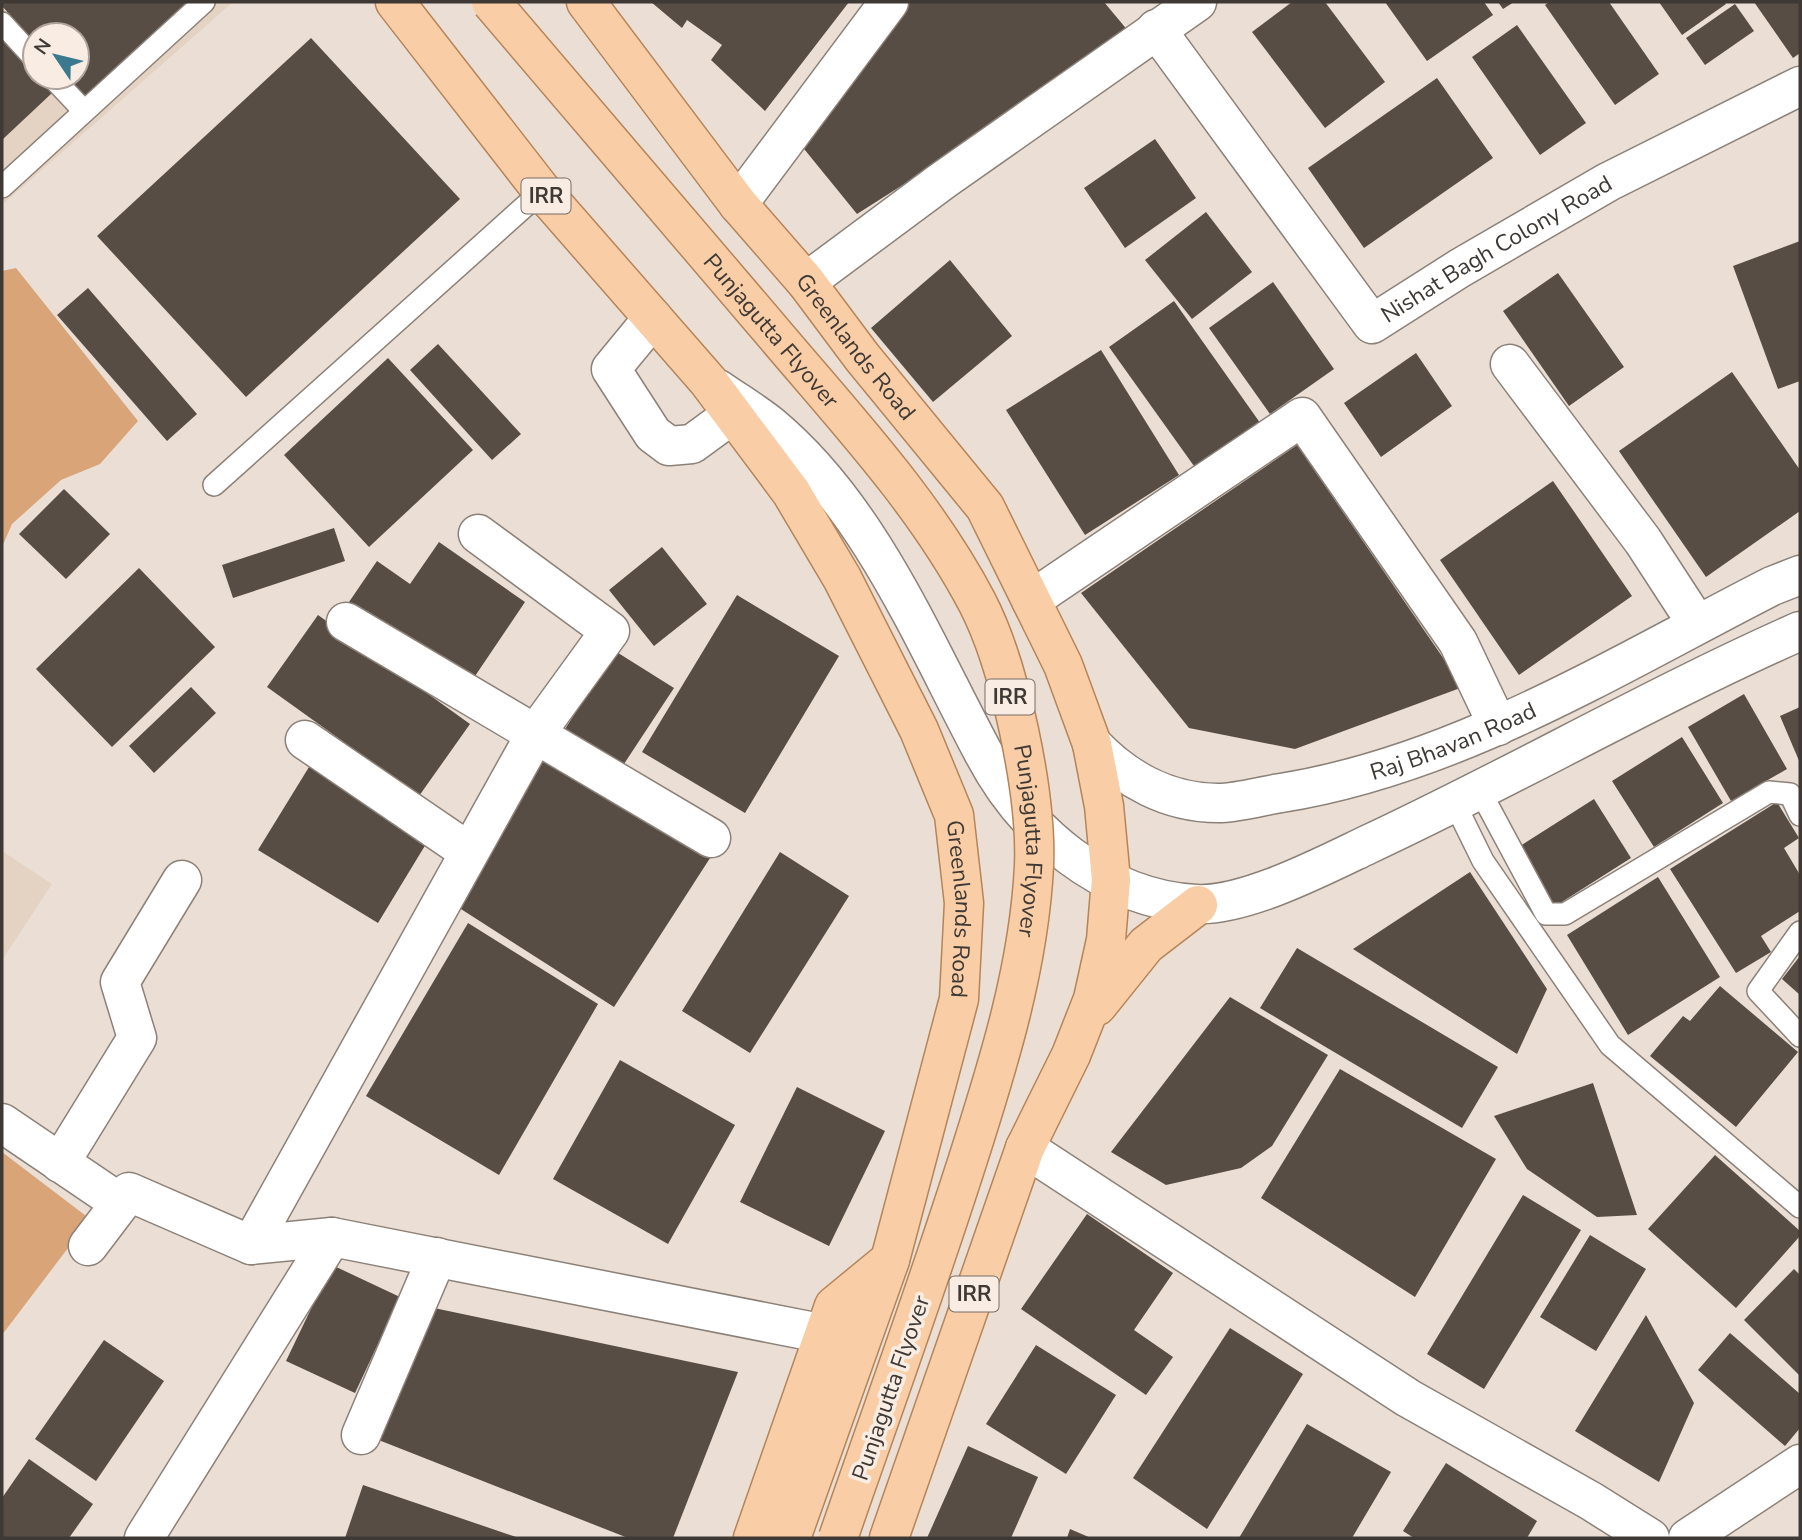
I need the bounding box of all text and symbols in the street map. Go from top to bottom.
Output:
north arrow [21,21,91,91]
text: N [28,34,58,60]
street label: Nishat Bagh Colony Road [1375,168,1618,330]
road number: IRR [522,178,570,214]
street label: Punjagutta Flyover [697,247,847,415]
street label: Greenlands Road [789,267,923,427]
road number: IRR [986,680,1034,714]
street label: Raj Bhavan Road [1366,695,1541,787]
street label: Punjagutta Flyover [1007,742,1050,940]
street label: Greenlands Road [939,818,980,999]
road number: IRR [950,1276,998,1312]
street label: Punjagutta Flyover [845,1291,937,1485]

